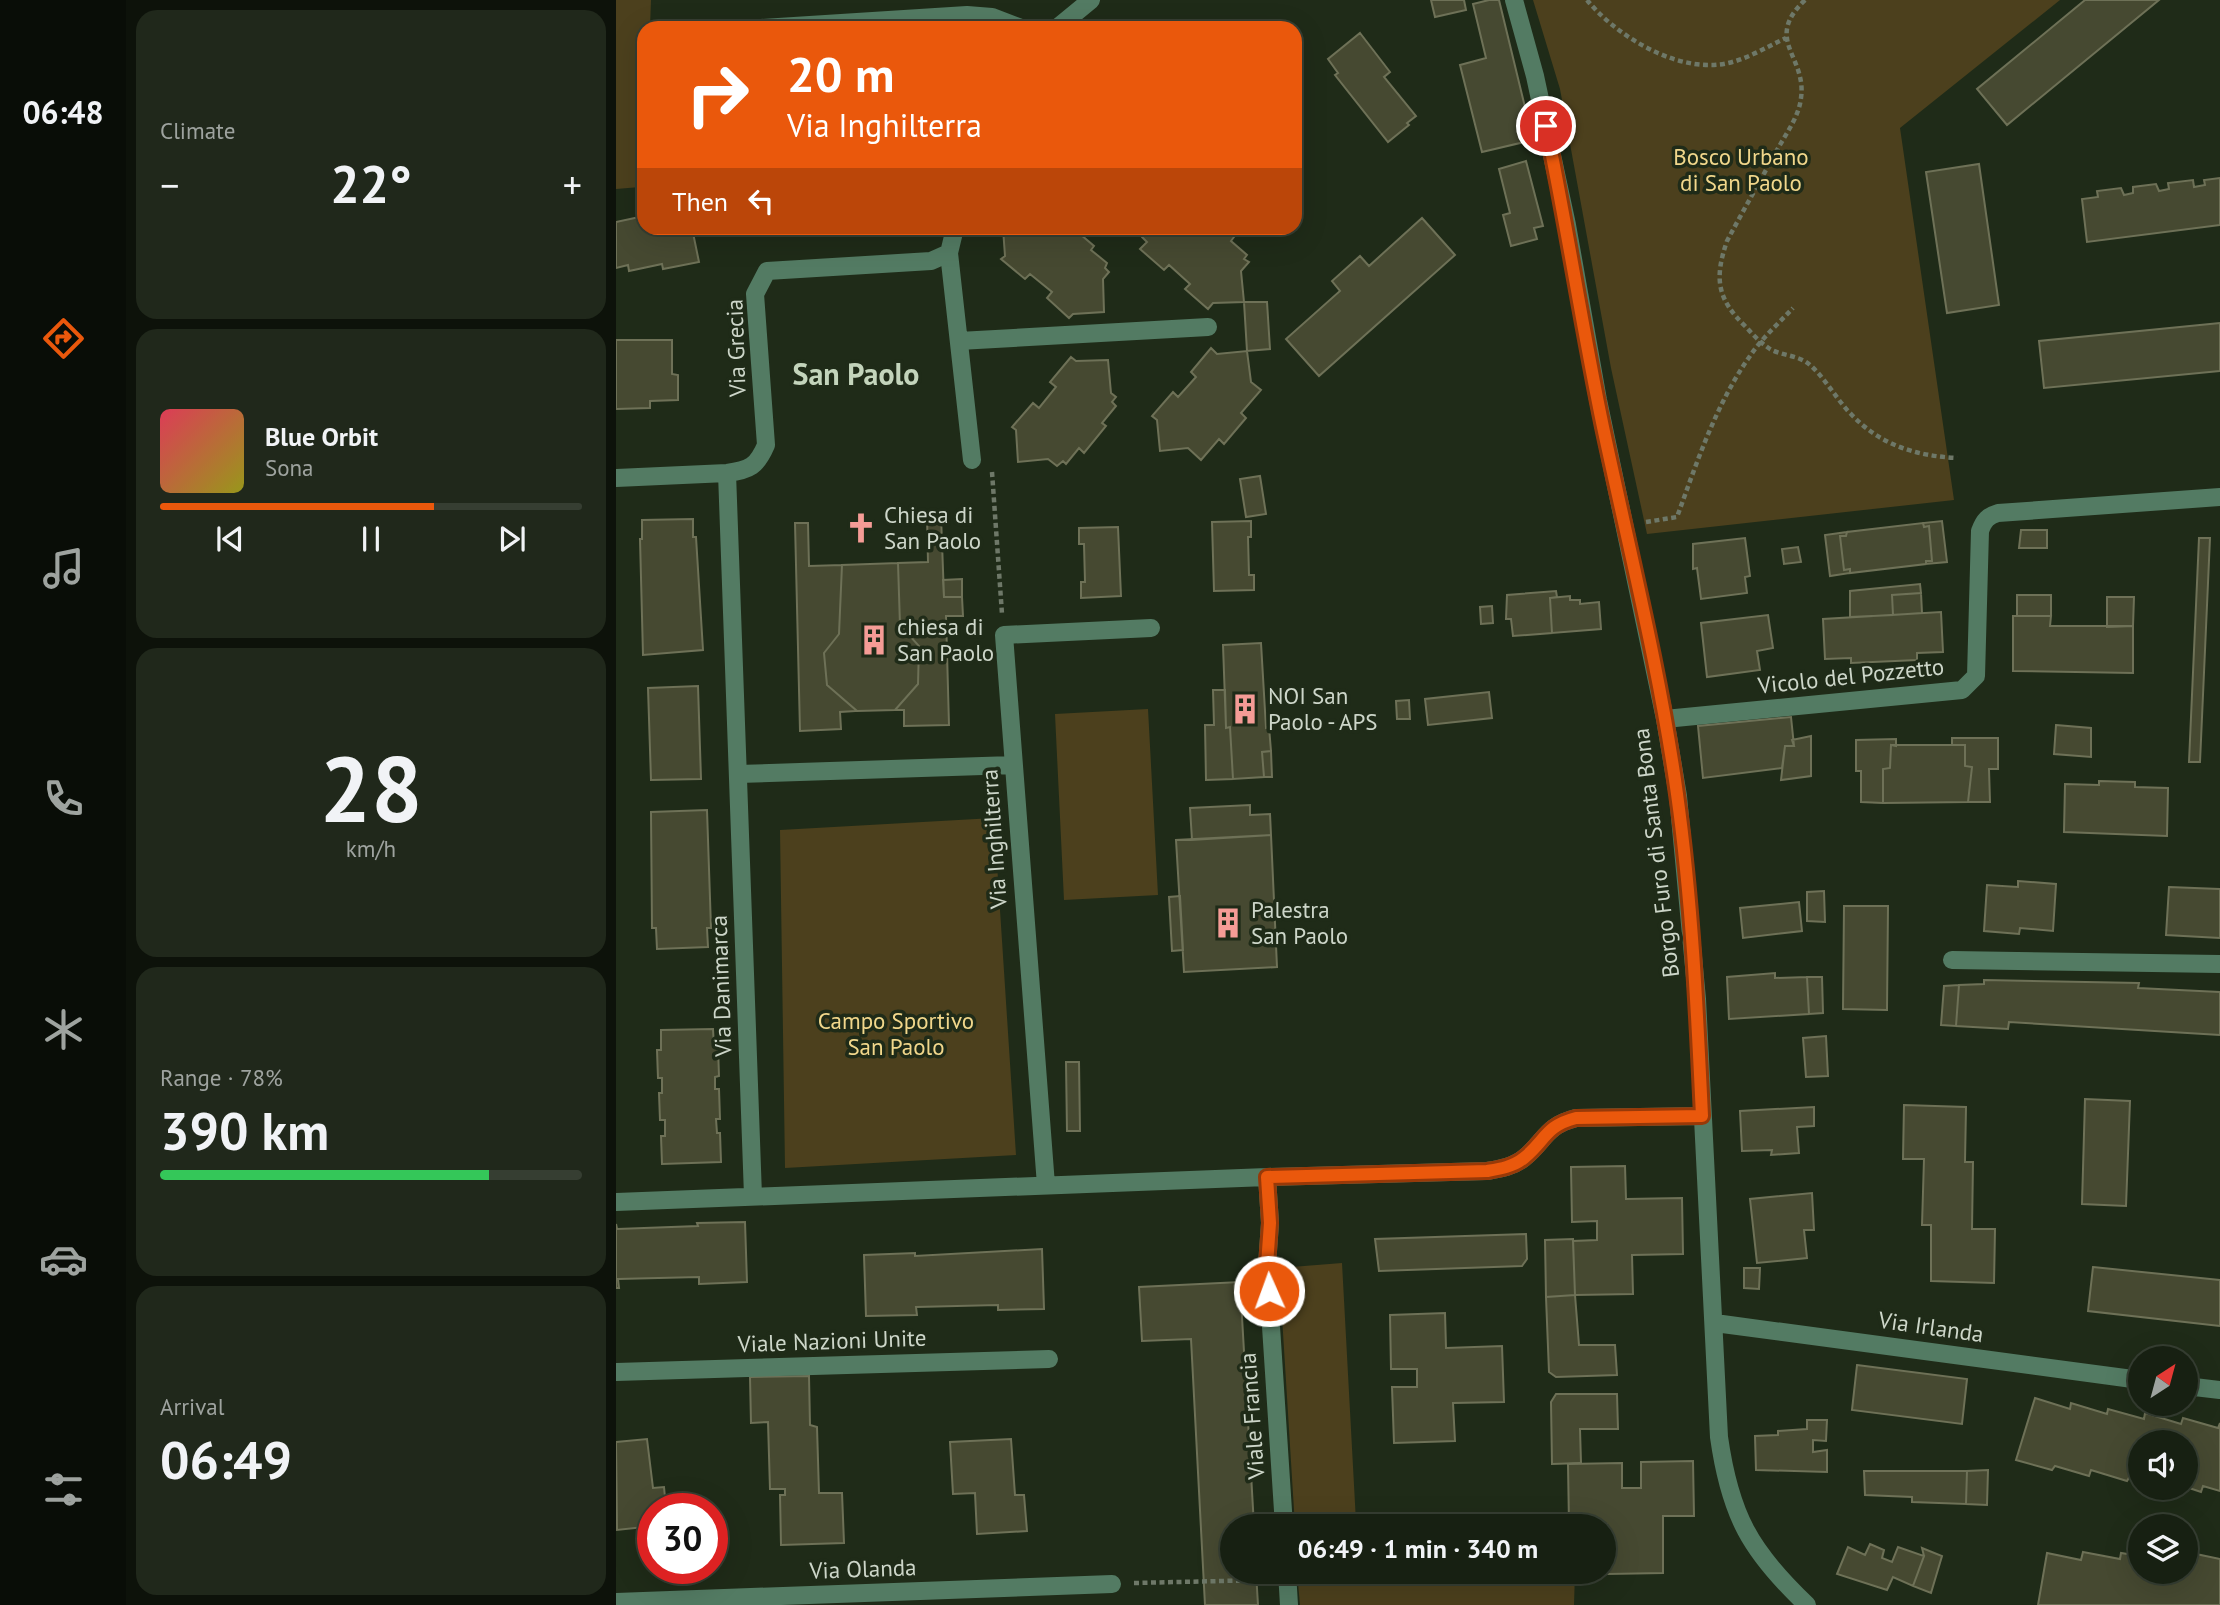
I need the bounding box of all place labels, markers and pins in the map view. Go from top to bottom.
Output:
pin [1516,96,1576,156]
place label: Chiesa di San Paolo [884,500,981,555]
church icon: Chiesa di San Paolo [844,511,878,545]
place label: chiesa di San Paolo [897,612,994,667]
building icon: chiesa di San Paolo [857,623,891,657]
place label: NOI San Paolo - APS [1268,681,1378,736]
building icon: NOI San Paolo - APS [1228,692,1262,726]
place label: Palestra San Paolo [1251,895,1348,950]
building icon: Palestra San Paolo [1211,906,1245,940]

